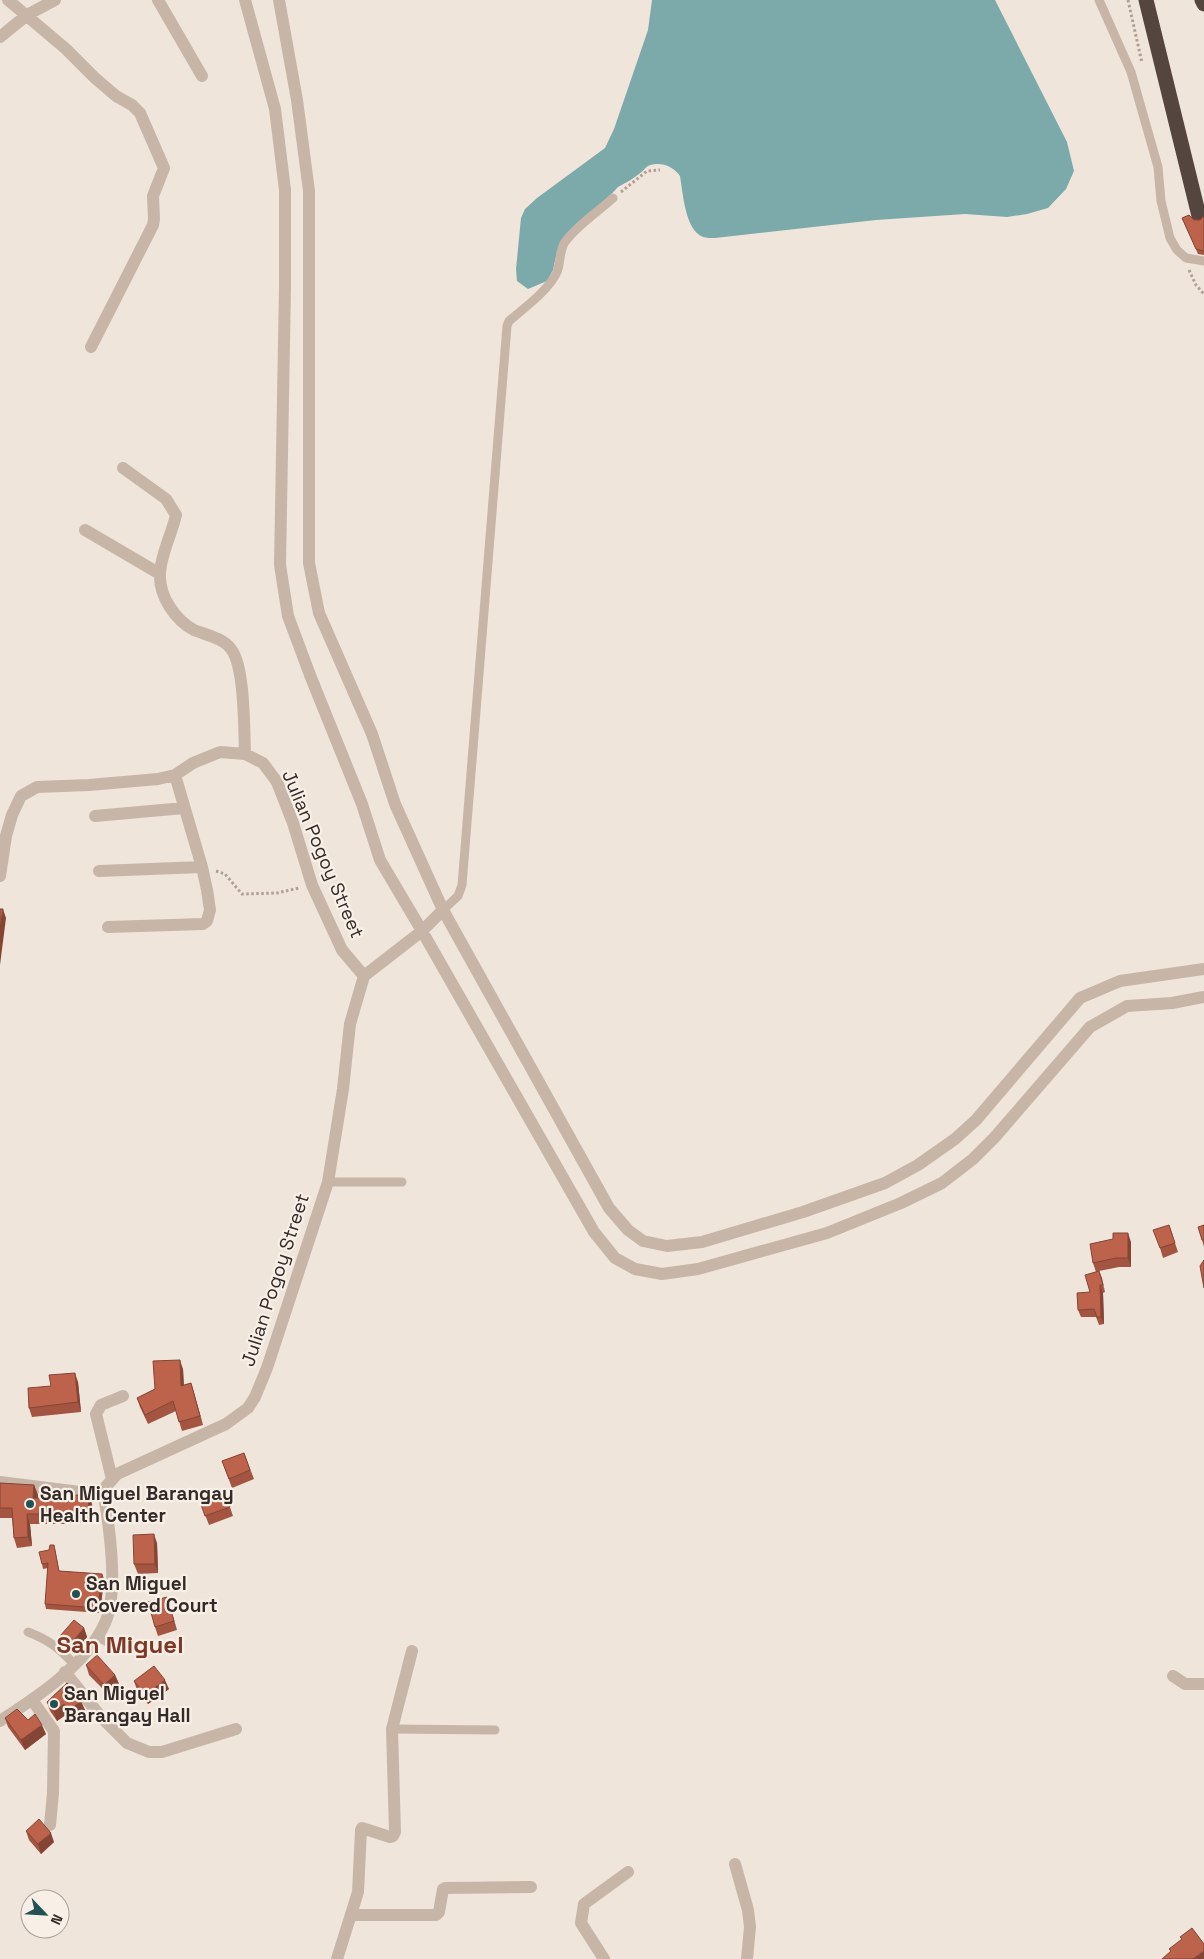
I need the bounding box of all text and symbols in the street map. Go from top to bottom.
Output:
street label: Julian Pogoy Street [276,766,370,942]
street label: Julian Pogoy Street [235,1190,315,1370]
place label: San Miguel Barangay Health Center [40,1481,234,1528]
marker: San Miguel Barangay Health Center [24,1498,36,1510]
place label: San Miguel Covered Court [86,1571,218,1618]
marker: San Miguel Covered Court [70,1588,82,1600]
district label: San Miguel [56,1629,184,1660]
place label: San Miguel Barangay Hall [64,1681,191,1728]
marker: San Miguel Barangay Hall [48,1698,60,1710]
north arrow [20,1889,70,1939]
text: N [47,1911,67,1928]

